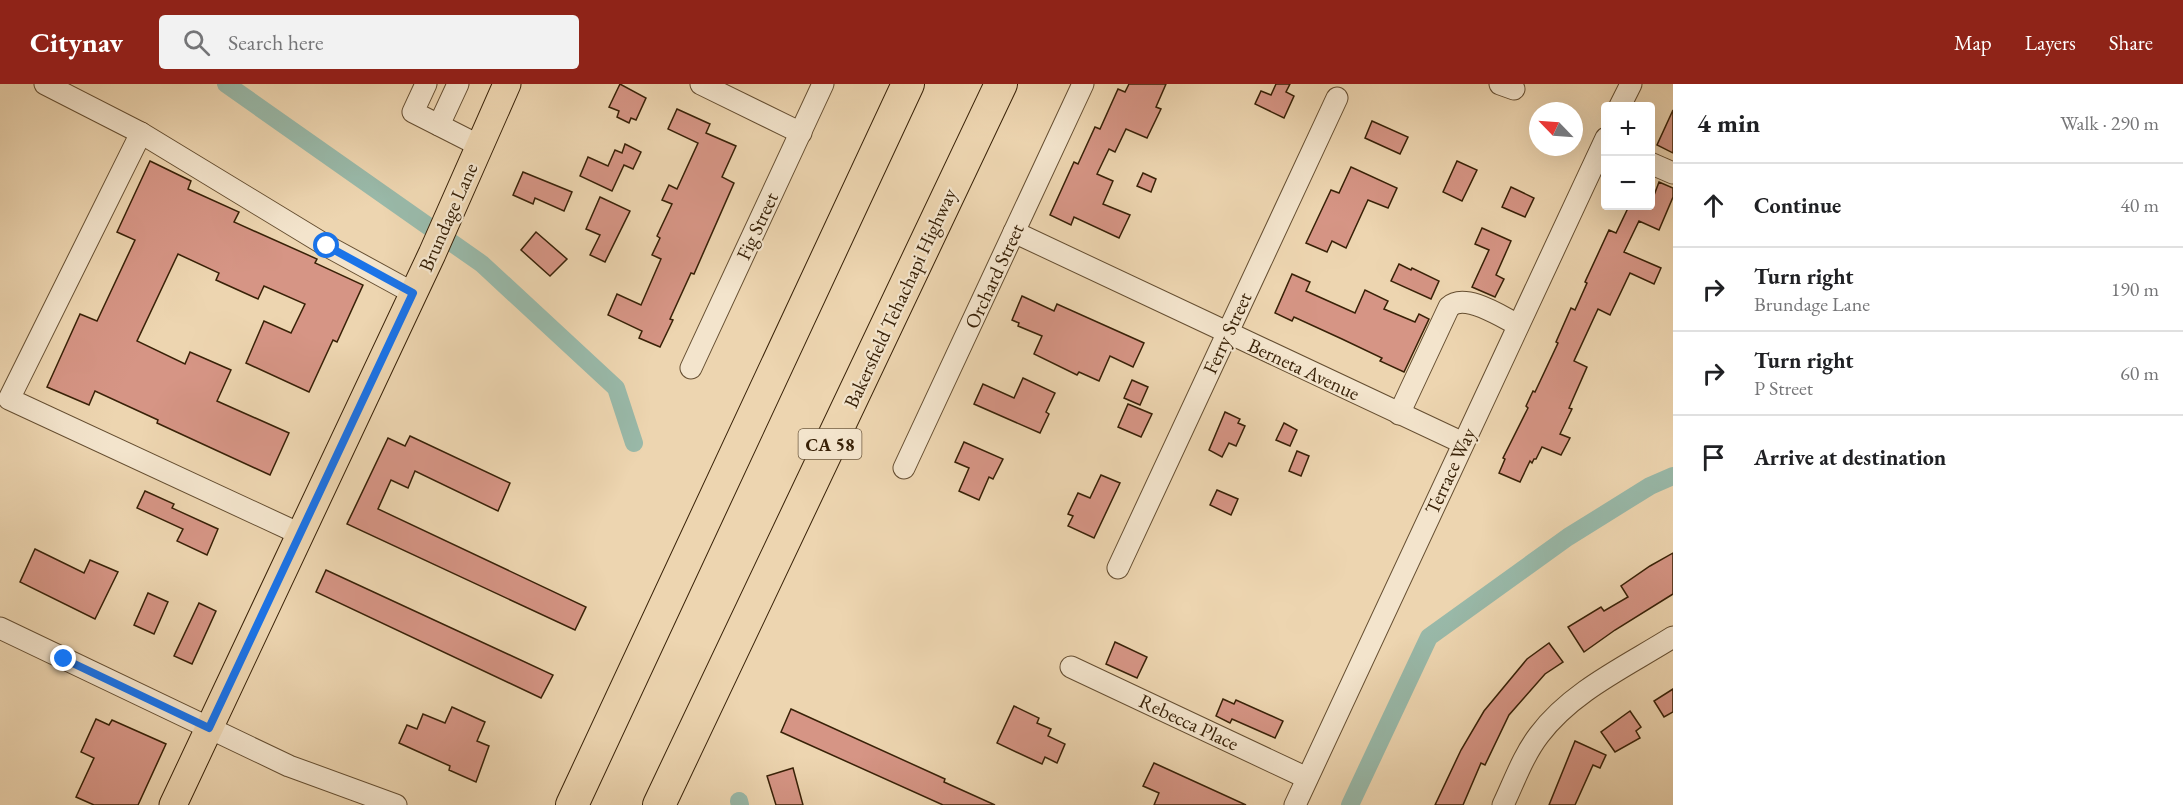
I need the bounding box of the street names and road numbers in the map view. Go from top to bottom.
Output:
street label: Brundage Lane [413,158,484,275]
street label: Bakersfield Tehachapi Highway [838,184,963,412]
street label: Fig Street [730,187,784,264]
street label: Orchard Street [958,219,1030,333]
street label: Ferry Street [1197,287,1258,378]
street label: Berneta Avenue [1244,332,1364,406]
street label: Terrace Way [1419,423,1482,519]
road number: CA 58 [798,429,862,459]
street label: Rebecca Place [1135,688,1243,756]

